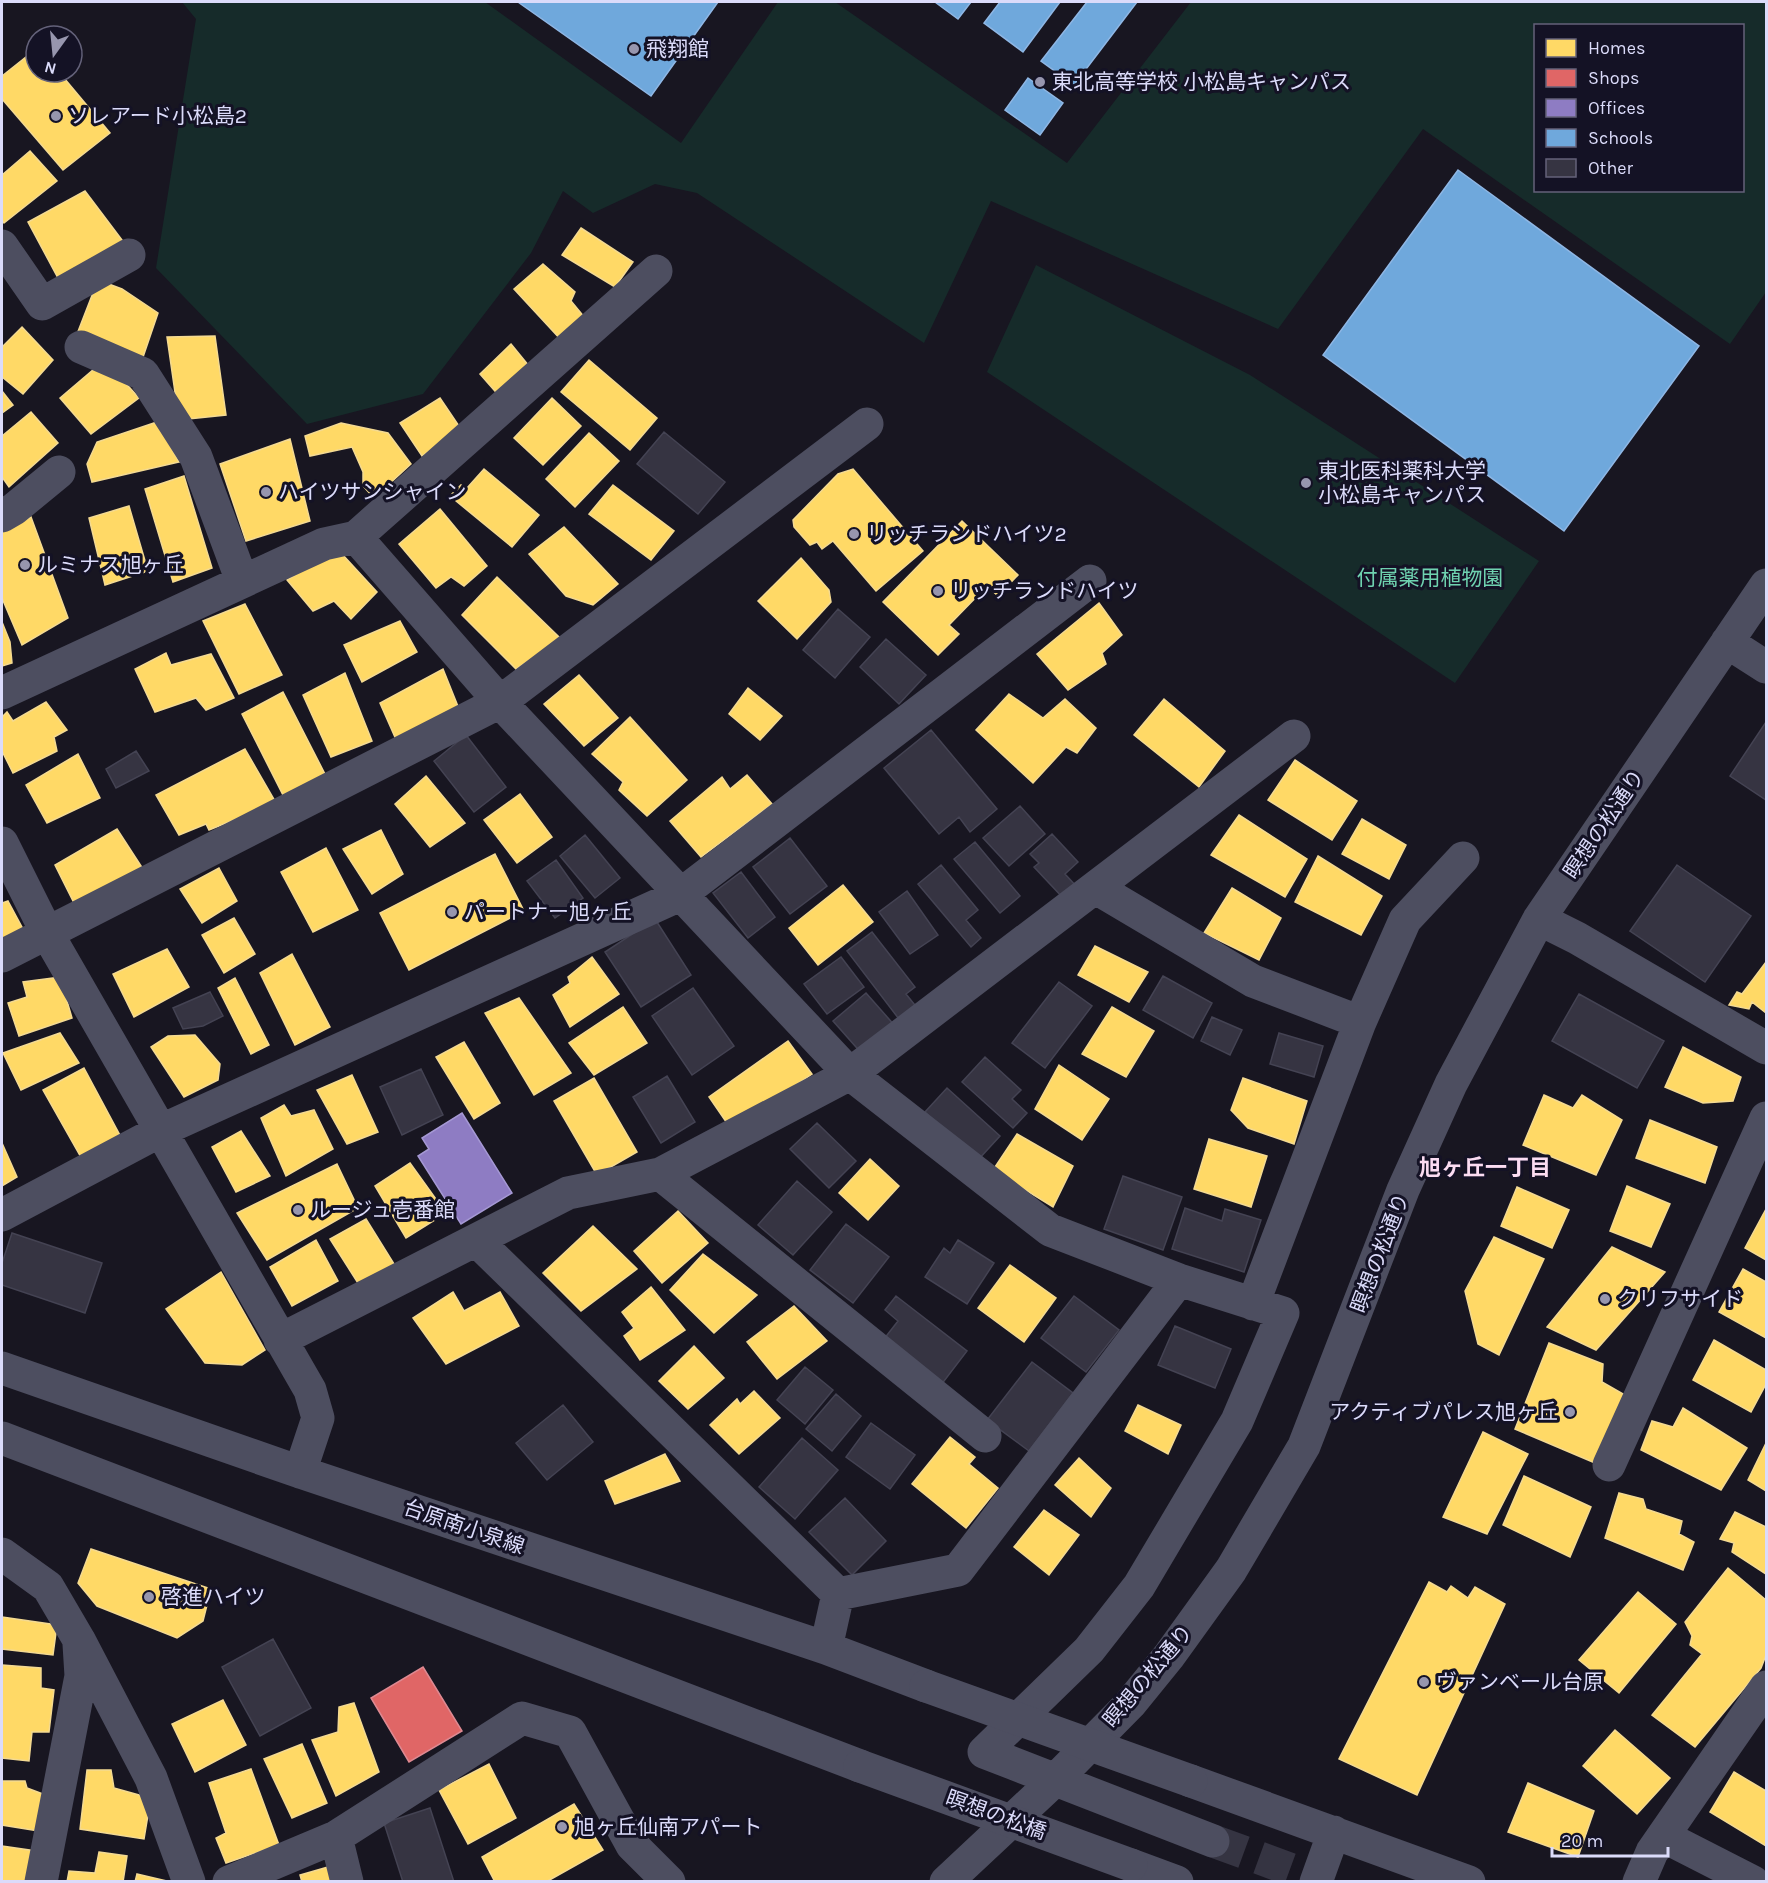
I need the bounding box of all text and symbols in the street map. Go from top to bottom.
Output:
north arrow [24,24,84,84]
legend [1534,24,1744,192]
place label: 飛翔館 [646,37,709,61]
text: Homes [1588,37,1645,59]
marker: 飛翔館 [627,42,641,56]
text: N [42,57,58,79]
text: Shops [1588,67,1640,89]
place label: 東北高等学校 小松島キャンパス [1052,70,1351,94]
marker: 東北高等学校 小松島キャンパス [1033,75,1047,89]
text: Offices [1588,97,1645,119]
place label: ソレアード小松島2 [68,104,247,128]
marker: ソレアード小松島2 [49,109,63,123]
text: Schools [1588,127,1653,149]
text: Other [1588,157,1633,179]
place label: 東北医科薬科大学 小松島キャンパス [1318,459,1486,507]
marker: 東北医科薬科大学 小松島キャンパス [1299,476,1313,490]
place label: ハイツサンシャイン [278,480,467,504]
marker: ハイツサンシャイン [259,485,273,499]
place label: リッチランドハイツ2 [866,522,1067,546]
marker: リッチランドハイツ2 [847,527,861,541]
place label: ルミナス旭ヶ丘 [37,553,184,577]
marker: ルミナス旭ヶ丘 [18,558,32,572]
park label: 付属薬用植物園 [1357,566,1504,590]
place label: リッチランドハイツ [950,579,1139,603]
marker: リッチランドハイツ [931,584,945,598]
street label: 瞑想の松通り [1559,765,1649,883]
place label: パートナー旭ヶ丘 [464,900,632,924]
marker: パートナー旭ヶ丘 [445,905,459,919]
district label: 旭ヶ丘一丁目 [1419,1155,1551,1181]
street label: 瞑想の松通り [1346,1190,1414,1316]
place label: ルージュ壱番館 [310,1198,455,1222]
marker: ルージュ壱番館 [291,1203,305,1217]
place label: クリフサイド [1617,1287,1743,1311]
marker: クリフサイド [1598,1292,1612,1306]
place label: アクティブパレス旭ヶ丘 [1329,1400,1558,1424]
marker: アクティブパレス旭ヶ丘 [1563,1405,1577,1419]
street label: 台原南小泉線 [401,1495,527,1559]
place label: 啓進ハイツ [161,1585,266,1609]
marker: 啓進ハイツ [142,1590,156,1604]
street label: 瞑想の松通り [1098,1620,1198,1732]
place label: ヴァンベール台原 [1436,1670,1604,1694]
marker: ヴァンベール台原 [1417,1675,1431,1689]
street label: 瞑想の松橋 [943,1786,1049,1844]
place label: 旭ヶ丘仙南アパート [574,1815,763,1839]
marker: 旭ヶ丘仙南アパート [555,1820,569,1834]
scale bar [1552,1820,1668,1858]
text: 20 m [1561,1830,1603,1852]

